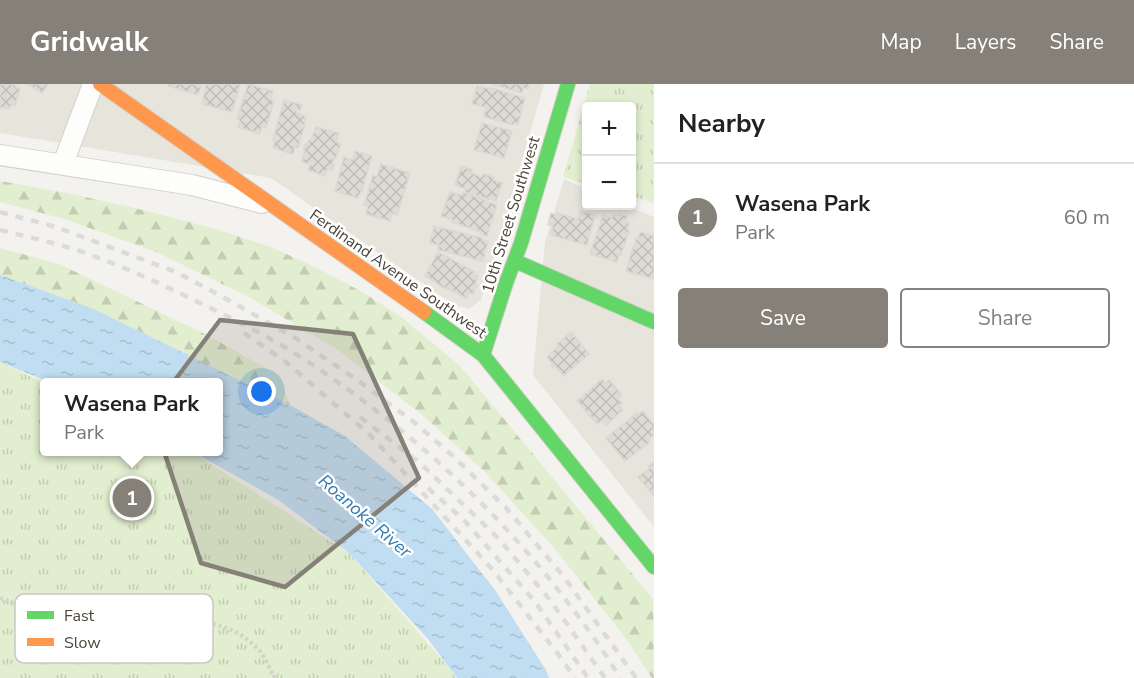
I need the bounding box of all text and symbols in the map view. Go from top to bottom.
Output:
text: Gridwalk [30,23,148,61]
text: Map [880,28,922,56]
text: Layers [955,28,1016,56]
text: Share [1049,28,1104,56]
map controls [582,102,636,210]
button: + [582,102,636,156]
text: Nearby [678,106,765,141]
street label: 10th Street Southwest [477,133,545,296]
button: − [582,156,636,210]
text: Wasena Park [735,189,870,219]
street label: Ferdinand Avenue Southwest [305,204,491,344]
text: 1 [692,204,704,231]
text: 60 m [1064,204,1110,231]
text: Park [735,219,775,246]
button: Save [678,288,888,348]
button: Share [900,288,1110,348]
your location [247,377,276,406]
popup [40,378,223,456]
text: Wasena Park [64,389,199,419]
text: Park [64,419,104,446]
water label: Roanoke River [313,469,417,563]
pin: 1 [112,476,152,520]
legend [15,594,213,663]
text: Fast [64,605,95,627]
text: Slow [64,632,101,654]

